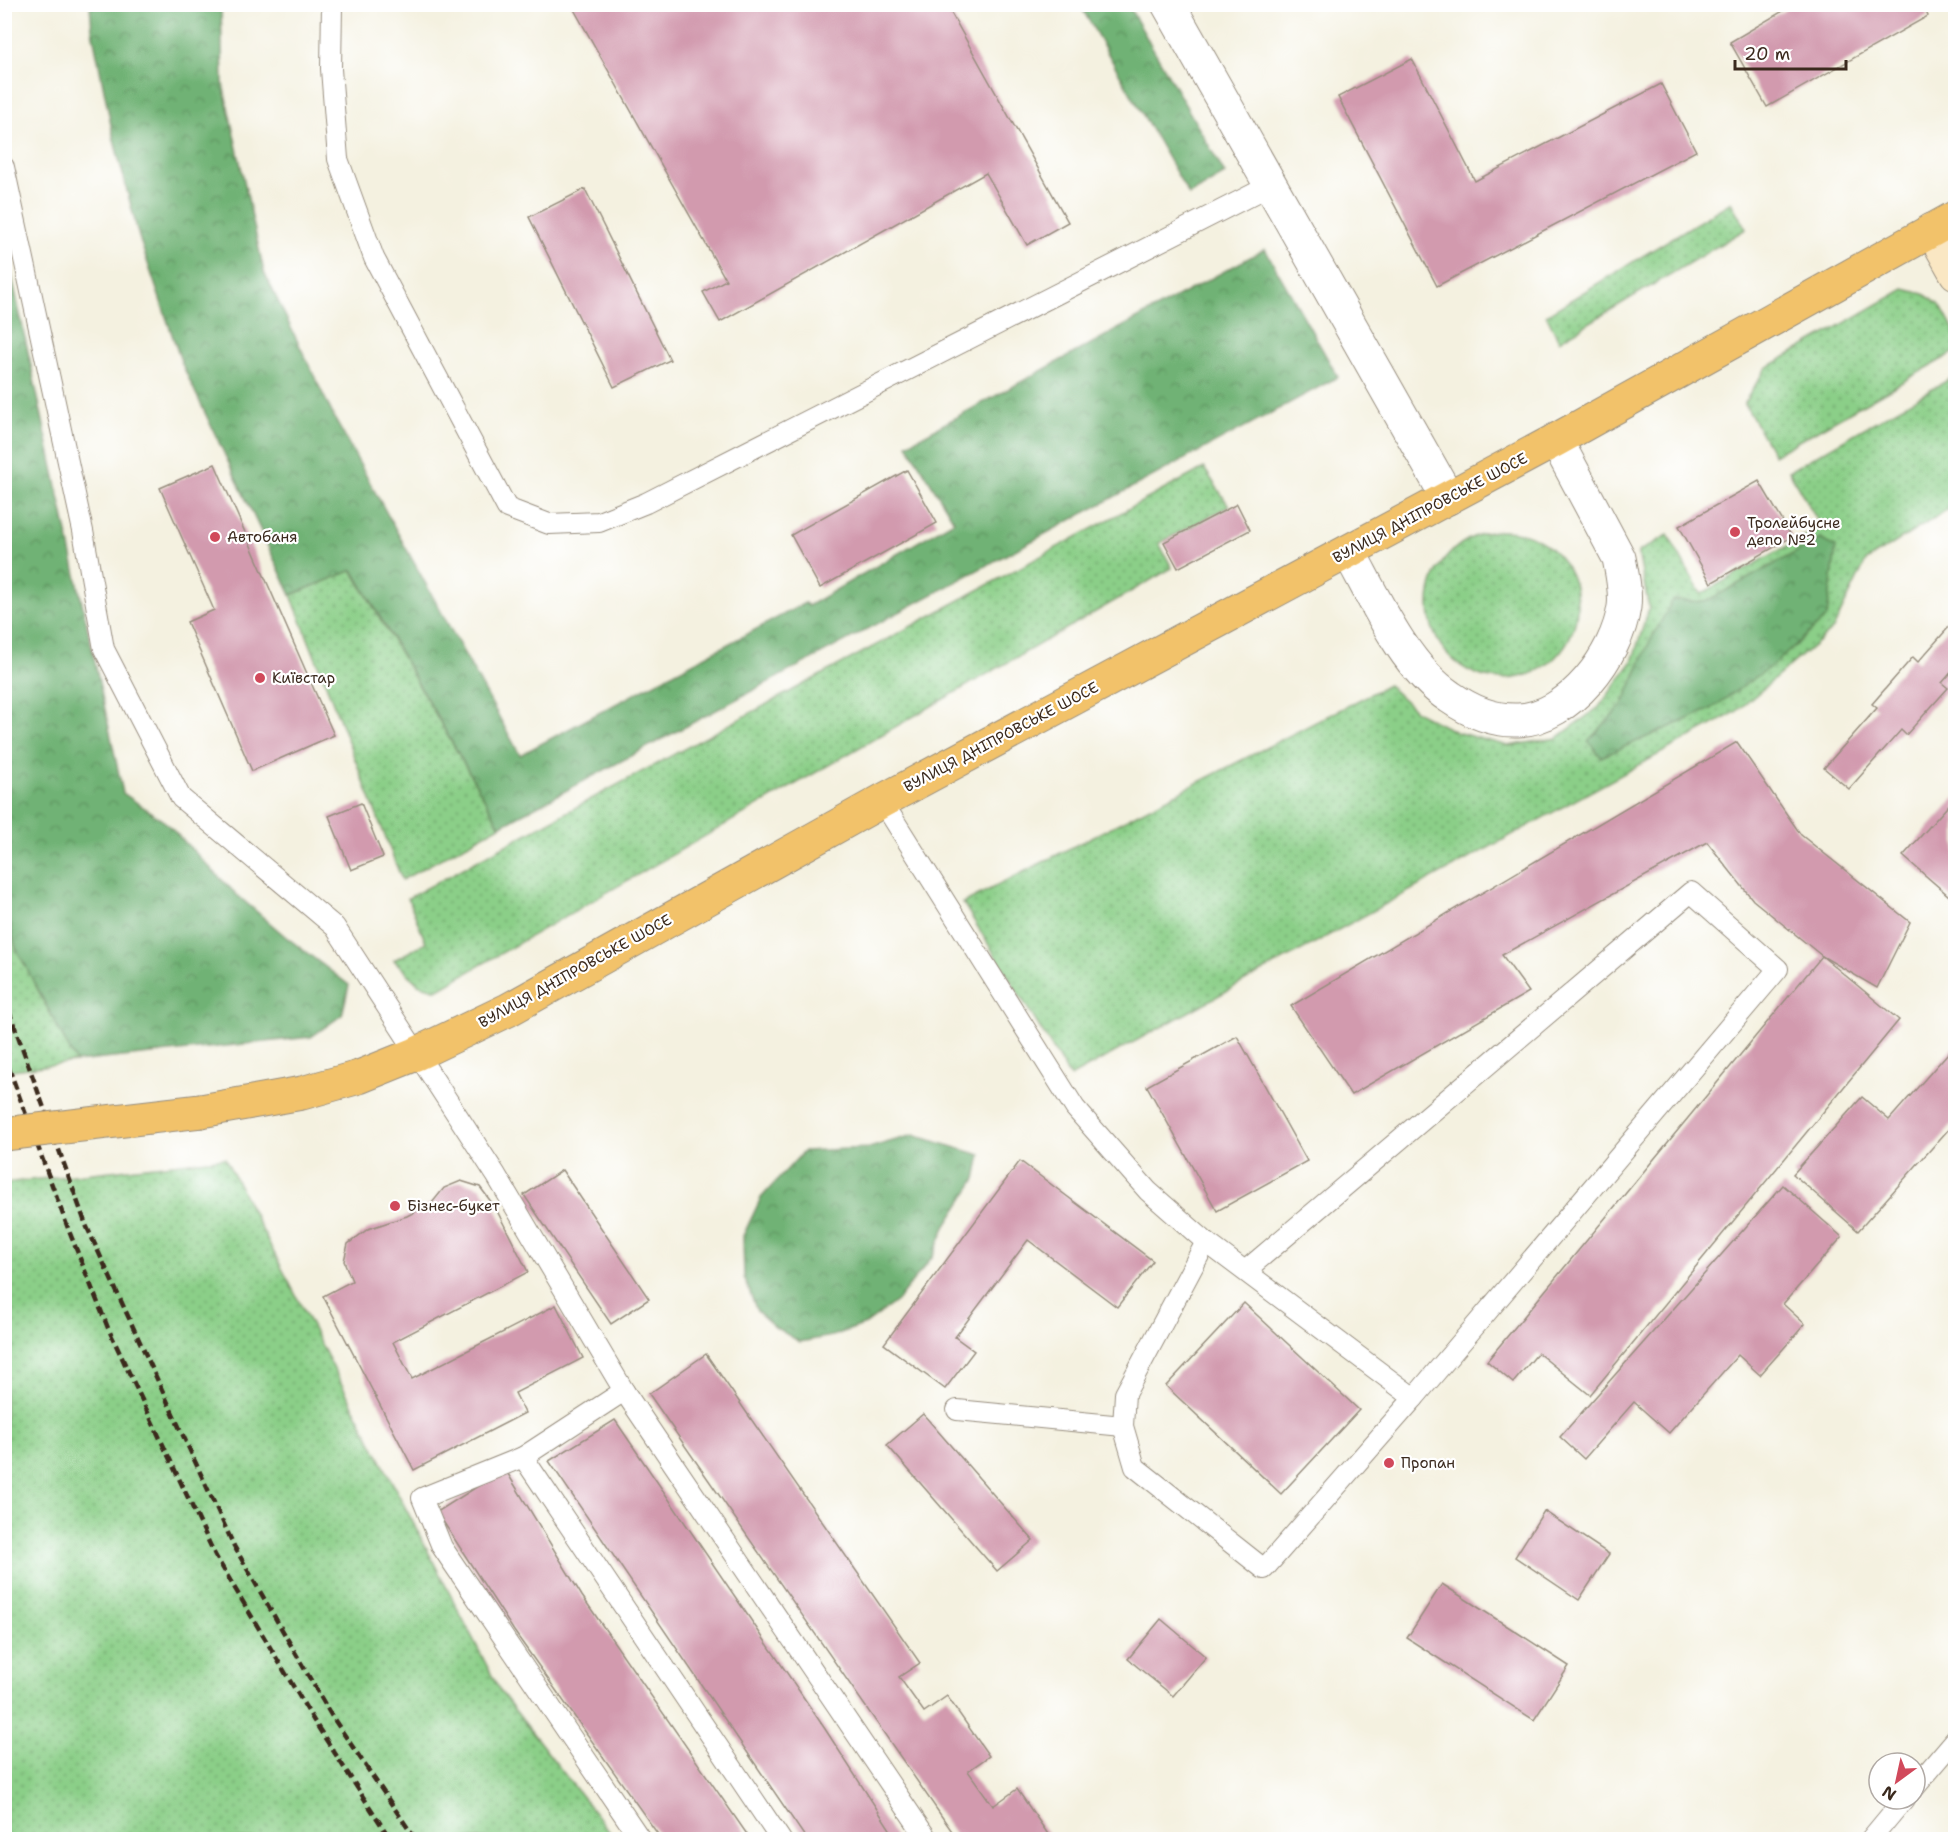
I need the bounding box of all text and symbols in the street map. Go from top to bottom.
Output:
scale bar [1735,33,1846,71]
text: 20 m [1744,42,1790,66]
street label: ВУЛИЦЯ ДНІПРОВСЬКЕ ШОСЕ [1329,448,1531,568]
place label: Тролейбусне депо №2 [1747,513,1841,550]
marker: Тролейбусне депо №2 [1728,525,1742,539]
place label: Автобаня [227,527,298,547]
marker: Автобаня [208,530,222,544]
place label: Київстар [272,668,335,688]
marker: Київстар [253,671,267,685]
street label: ВУЛИЦЯ ДНІПРОВСЬКЕ ШОСЕ [900,677,1102,797]
street label: ВУЛИЦЯ ДНІПРОВСЬКЕ ШОСЕ [475,909,675,1033]
place label: Бізнес-букет [407,1196,500,1216]
marker: Бізнес-букет [388,1199,402,1213]
place label: Пропан [1401,1453,1455,1473]
marker: Пропан [1382,1456,1396,1470]
north arrow [1867,1751,1927,1811]
text: N [1878,1781,1900,1805]

